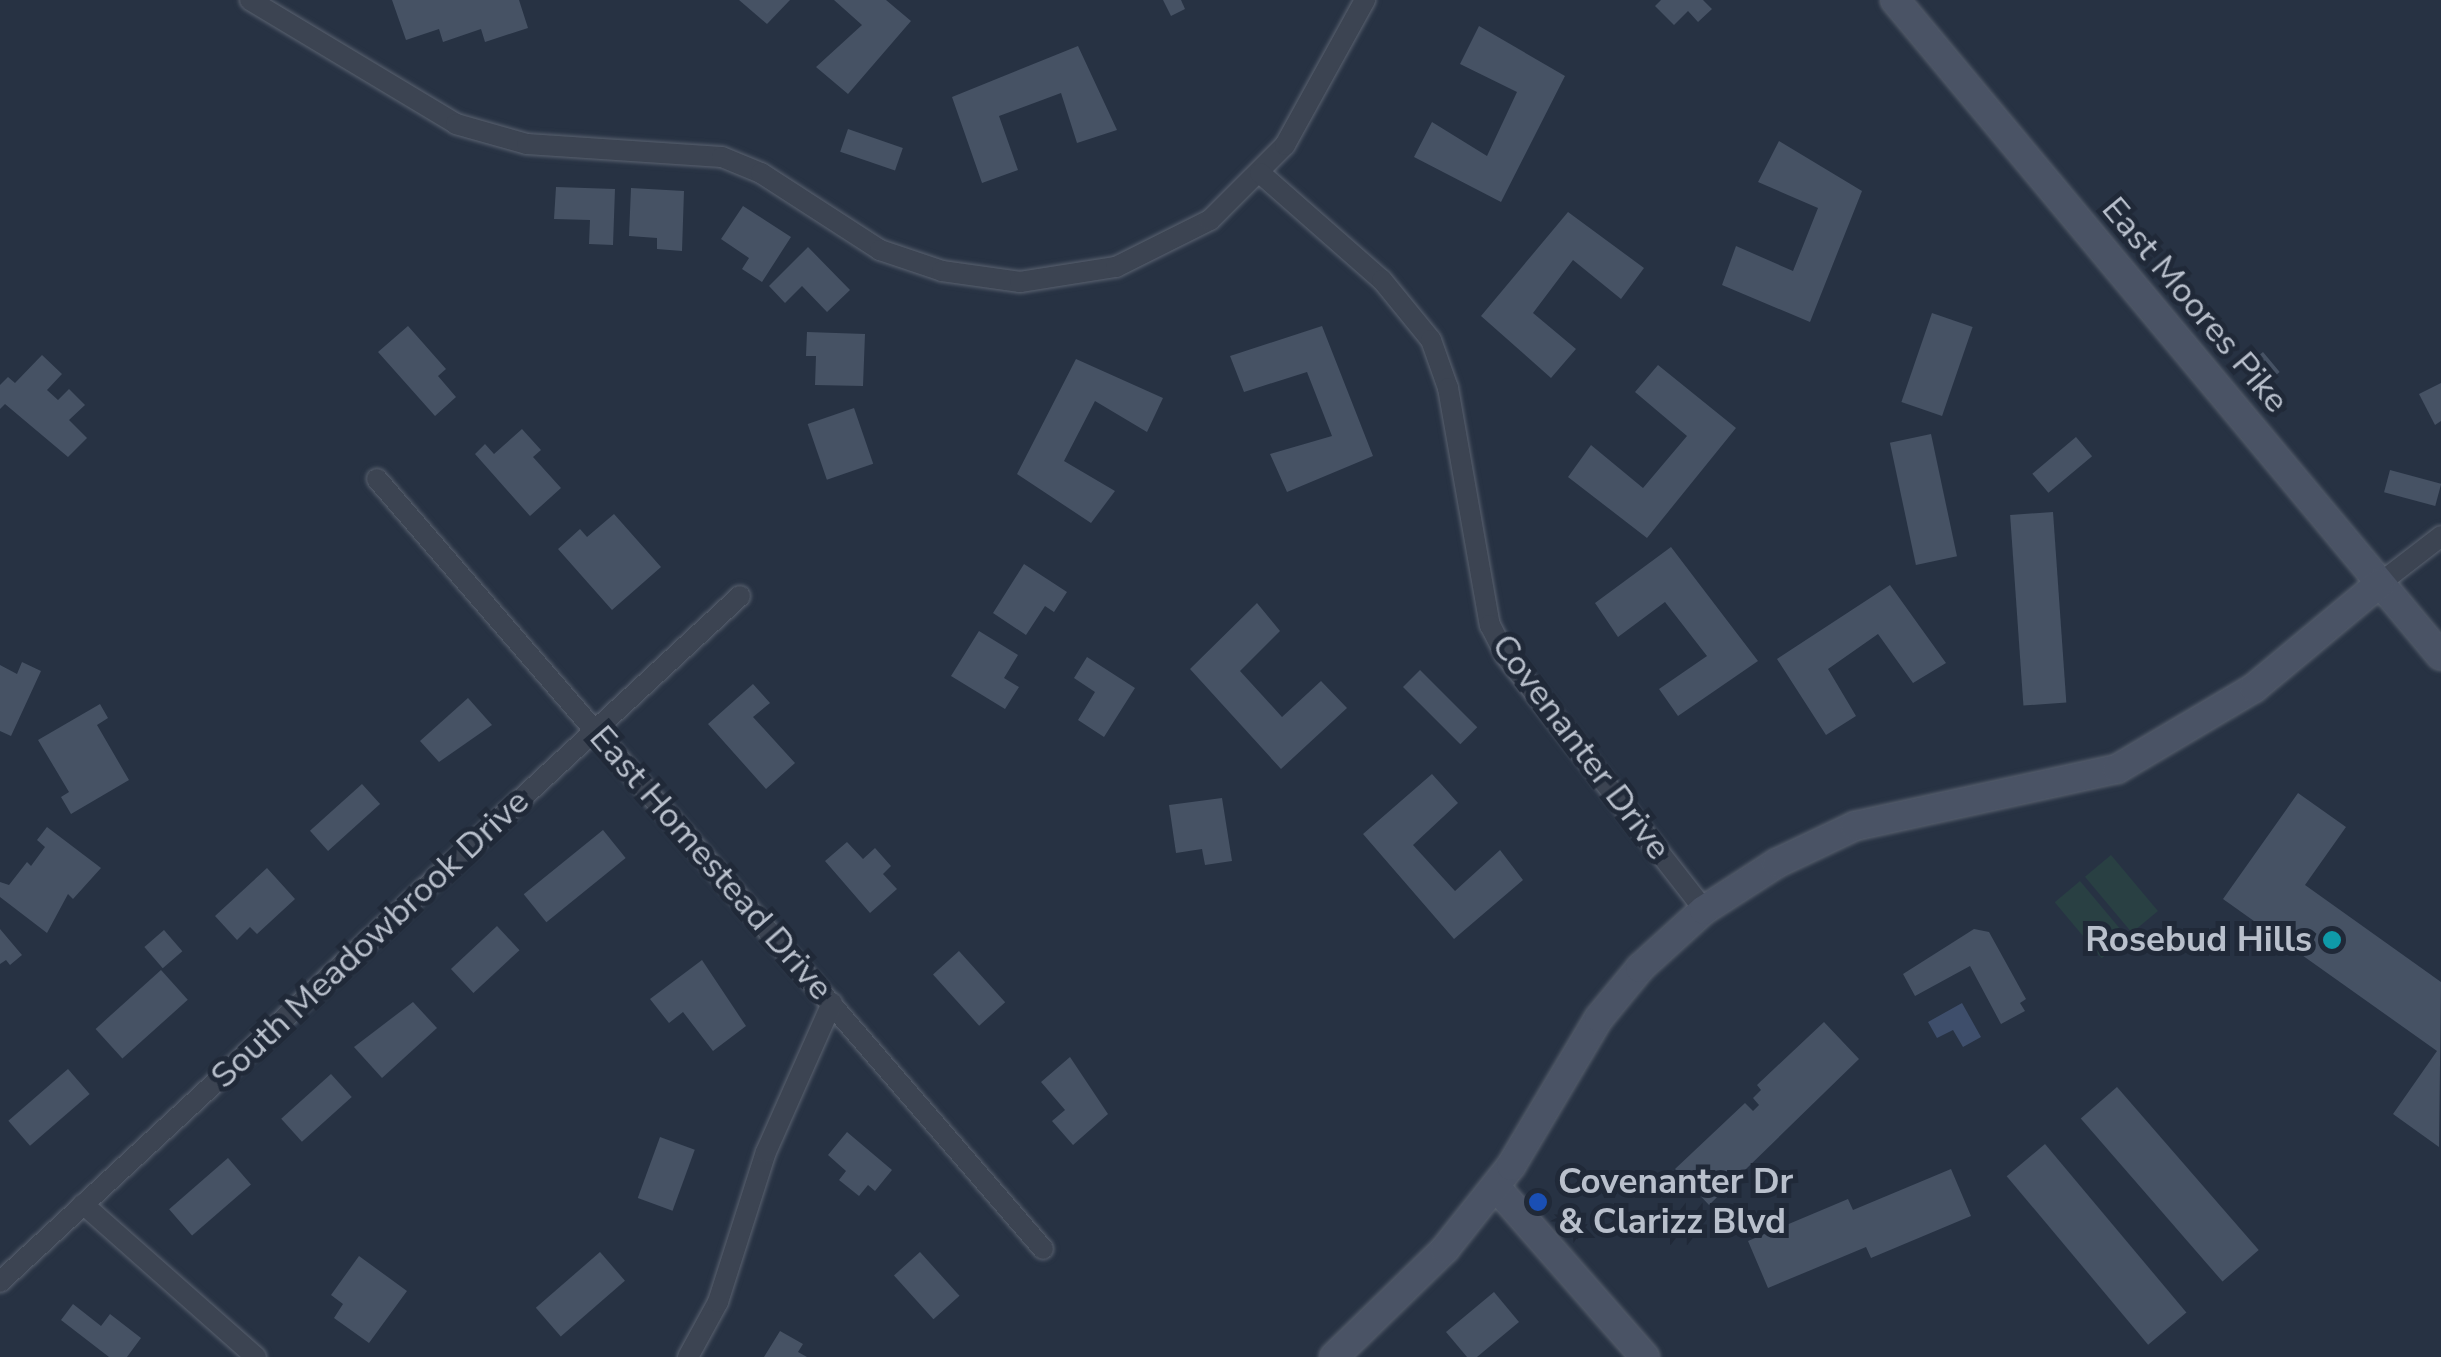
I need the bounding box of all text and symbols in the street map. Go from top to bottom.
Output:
street label: East Moores Pike [2093,189,2297,421]
street label: Covenanter Drive [1483,626,1679,868]
street label: East Homestead Drive [580,717,842,1009]
street label: South Meadowbrook Drive [202,781,538,1097]
place label: Rosebud Hills [2085,919,2312,961]
marker: Rosebud Hills [2321,929,2343,951]
place label: Covenanter Dr & Clarizz Blvd [1558,1161,1793,1243]
marker: Covenanter Dr & Clarizz Blvd [1527,1191,1549,1213]

